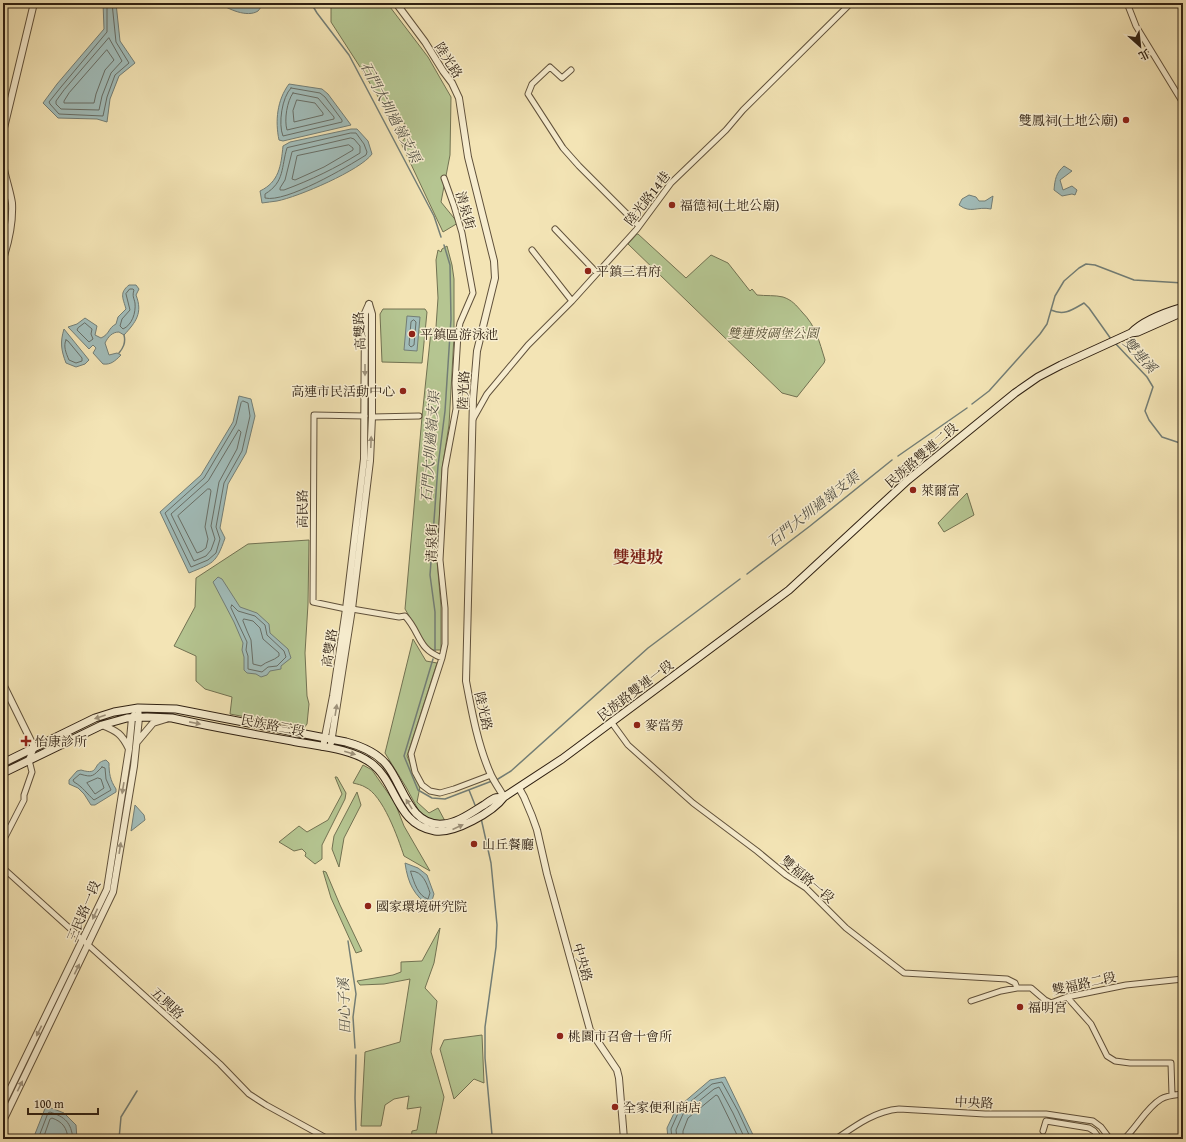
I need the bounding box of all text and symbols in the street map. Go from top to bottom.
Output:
north arrow [1120,26,1160,66]
street label: 陸光路 [430,39,467,82]
text: 北 [1136,45,1153,65]
water label: 石門大圳過嶺支渠 [356,58,427,168]
place label: 雙鳳祠(土地公廟) [1019,111,1118,130]
marker: 雙鳳祠(土地公廟) [1121,115,1131,125]
street label: 陸光路14巷 [620,167,675,230]
street label: 清泉街 [451,189,480,232]
place label: 福德祠(土地公廟) [680,196,779,215]
marker: 福德祠(土地公廟) [667,200,677,210]
place label: 平鎮三君府 [596,262,661,281]
marker: 平鎮三君府 [583,266,593,276]
street label: 高雙路 [349,311,370,351]
park label: 雙連坡碉堡公園 [727,324,820,343]
place label: 平鎮區游泳池 [420,325,498,344]
marker: 平鎮區游泳池 [407,329,417,339]
water label: 雙連溪 [1119,333,1163,379]
one-way arrow [362,364,368,377]
street label: 陸光路 [453,370,474,410]
place label: 高連市民活動中心 [291,382,395,401]
marker: 高連市民活動中心 [398,386,408,396]
water label: 石門大圳過嶺支渠 [416,388,444,504]
street label: 民族路雙連二段 [881,418,962,492]
one-way arrow [368,435,374,448]
water label: 石門大圳過嶺支渠 [763,465,865,551]
place label: 萊爾富 [921,481,960,500]
marker: 萊爾富 [908,485,918,495]
street label: 高民路 [293,489,312,529]
street label: 清泉街 [422,523,441,563]
district label: 雙連坡 [613,544,664,569]
street label: 高雙路 [317,627,342,669]
street label: 民族路雙連一段 [593,655,677,725]
street label: 陸光路 [470,690,497,732]
one-way arrow [334,704,340,716]
street label: 民族路三段 [239,710,307,741]
one-way arrow [94,714,106,720]
place label: 麥當勞 [645,716,684,735]
one-way arrow [189,720,202,726]
marker: 麥當勞 [632,720,642,730]
place label: 怡康診所 [35,732,87,751]
marker: 怡康診所 [20,735,32,747]
one-way arrow [345,750,357,756]
one-way arrow [120,782,126,794]
one-way arrow [406,798,413,810]
one-way arrow [453,824,464,830]
place label: 山丘餐廳 [482,835,534,854]
marker: 山丘餐廳 [469,839,479,849]
one-way arrow [117,842,123,854]
street label: 雙福路一段 [777,851,839,908]
street label: 三民路一段 [62,878,105,945]
place label: 國家環境研究院 [376,897,467,916]
marker: 國家環境研究院 [363,901,373,911]
one-way arrow [92,908,98,920]
street label: 中央路 [568,941,597,984]
one-way arrow [74,963,80,975]
street label: 雙福路二段 [1050,967,1118,1000]
water label: 田心子溪 [333,976,355,1034]
street label: 五興路 [147,983,188,1024]
place label: 福明宮 [1028,998,1067,1017]
marker: 福明宮 [1015,1002,1025,1012]
one-way arrow [36,1025,42,1037]
place label: 桃園市召會十會所 [568,1027,672,1046]
marker: 桃園市召會十會所 [555,1031,565,1041]
one-way arrow [17,1080,23,1092]
scale bar [28,1090,98,1116]
street label: 中央路 [954,1092,994,1113]
text: 100 m [34,1095,64,1112]
place label: 全家便利商店 [623,1098,701,1117]
marker: 全家便利商店 [610,1102,620,1112]

